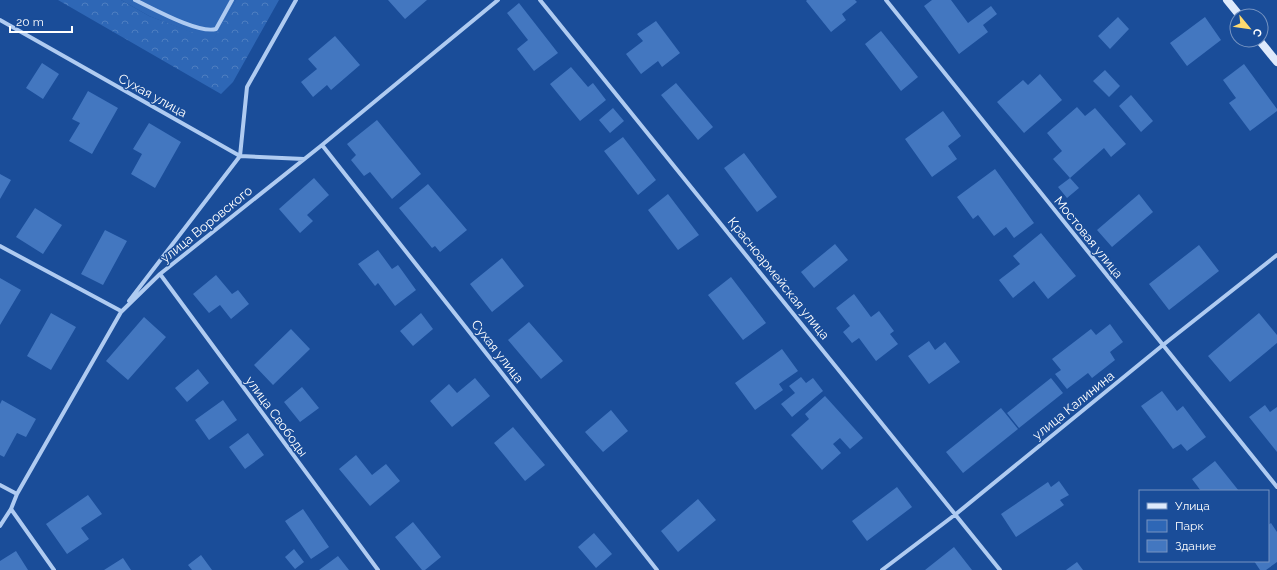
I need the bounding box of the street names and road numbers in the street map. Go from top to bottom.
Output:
street label: Сухая улица [116,70,190,120]
street label: улица Воровского [157,183,255,266]
street label: Мостовая улица [1051,193,1126,281]
street label: Красноармейская улица [725,214,833,342]
street label: Сухая улица [468,317,527,386]
street label: улица Калинина [1030,368,1117,443]
street label: улица Свободы [242,373,311,459]

